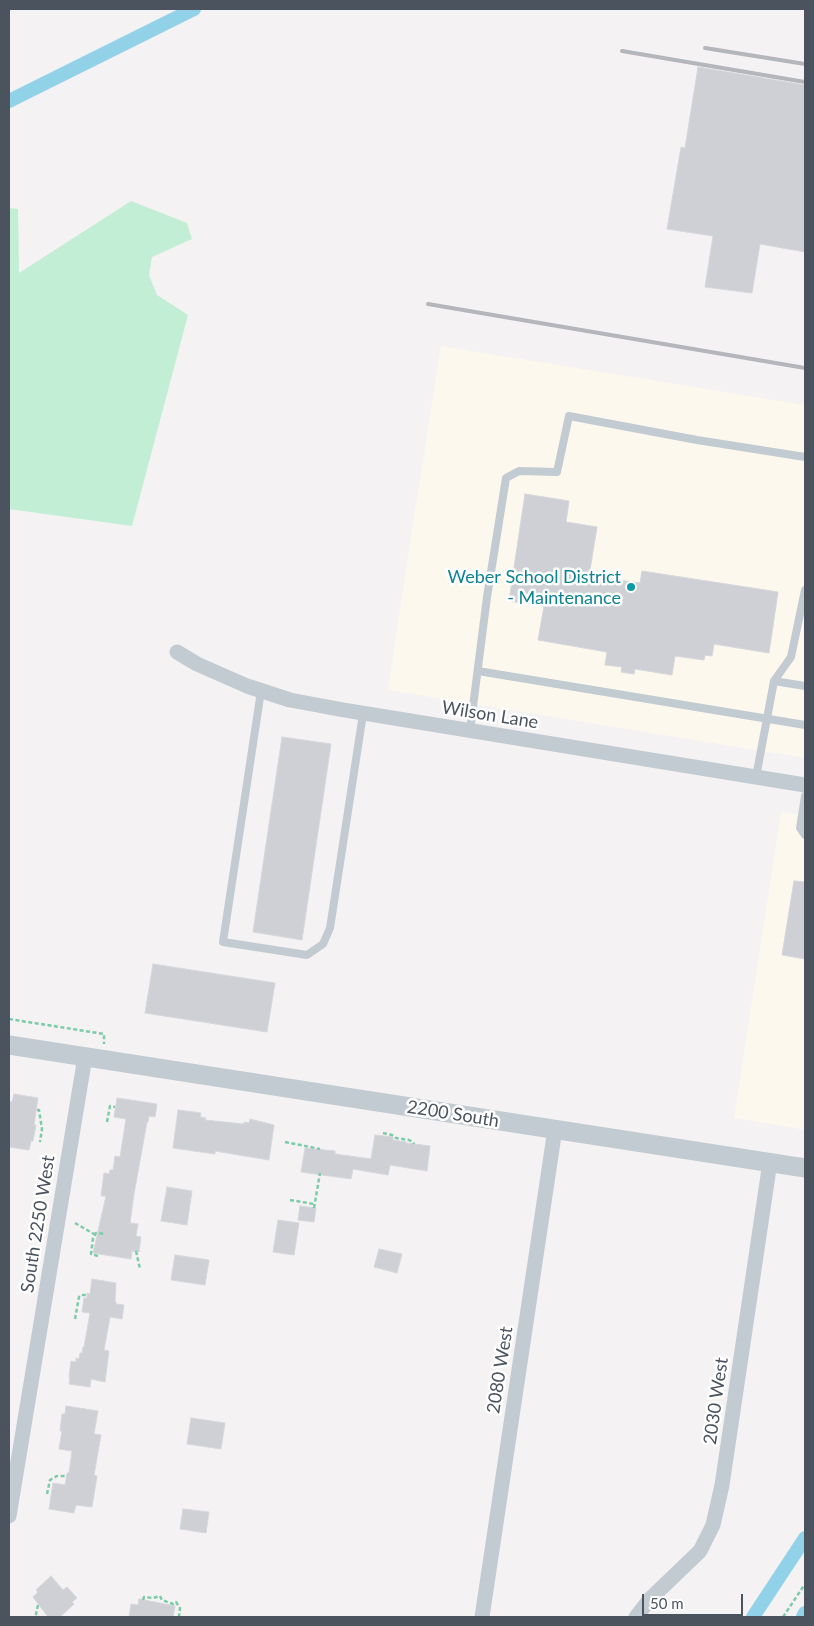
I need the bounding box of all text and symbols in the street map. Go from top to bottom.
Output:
place label: Weber School District - Maintenance [448,566,621,608]
marker: Weber School District - Maintenance [625,581,637,593]
street label: Wilson Lane [440,697,540,733]
street label: 2200 South [405,1096,501,1132]
street label: South 2250 West [16,1154,60,1294]
street label: 2080 West [482,1325,518,1415]
street label: 2030 West [699,1356,733,1446]
scale bar [644,1584,745,1616]
text: 50 m [650,1594,684,1612]

